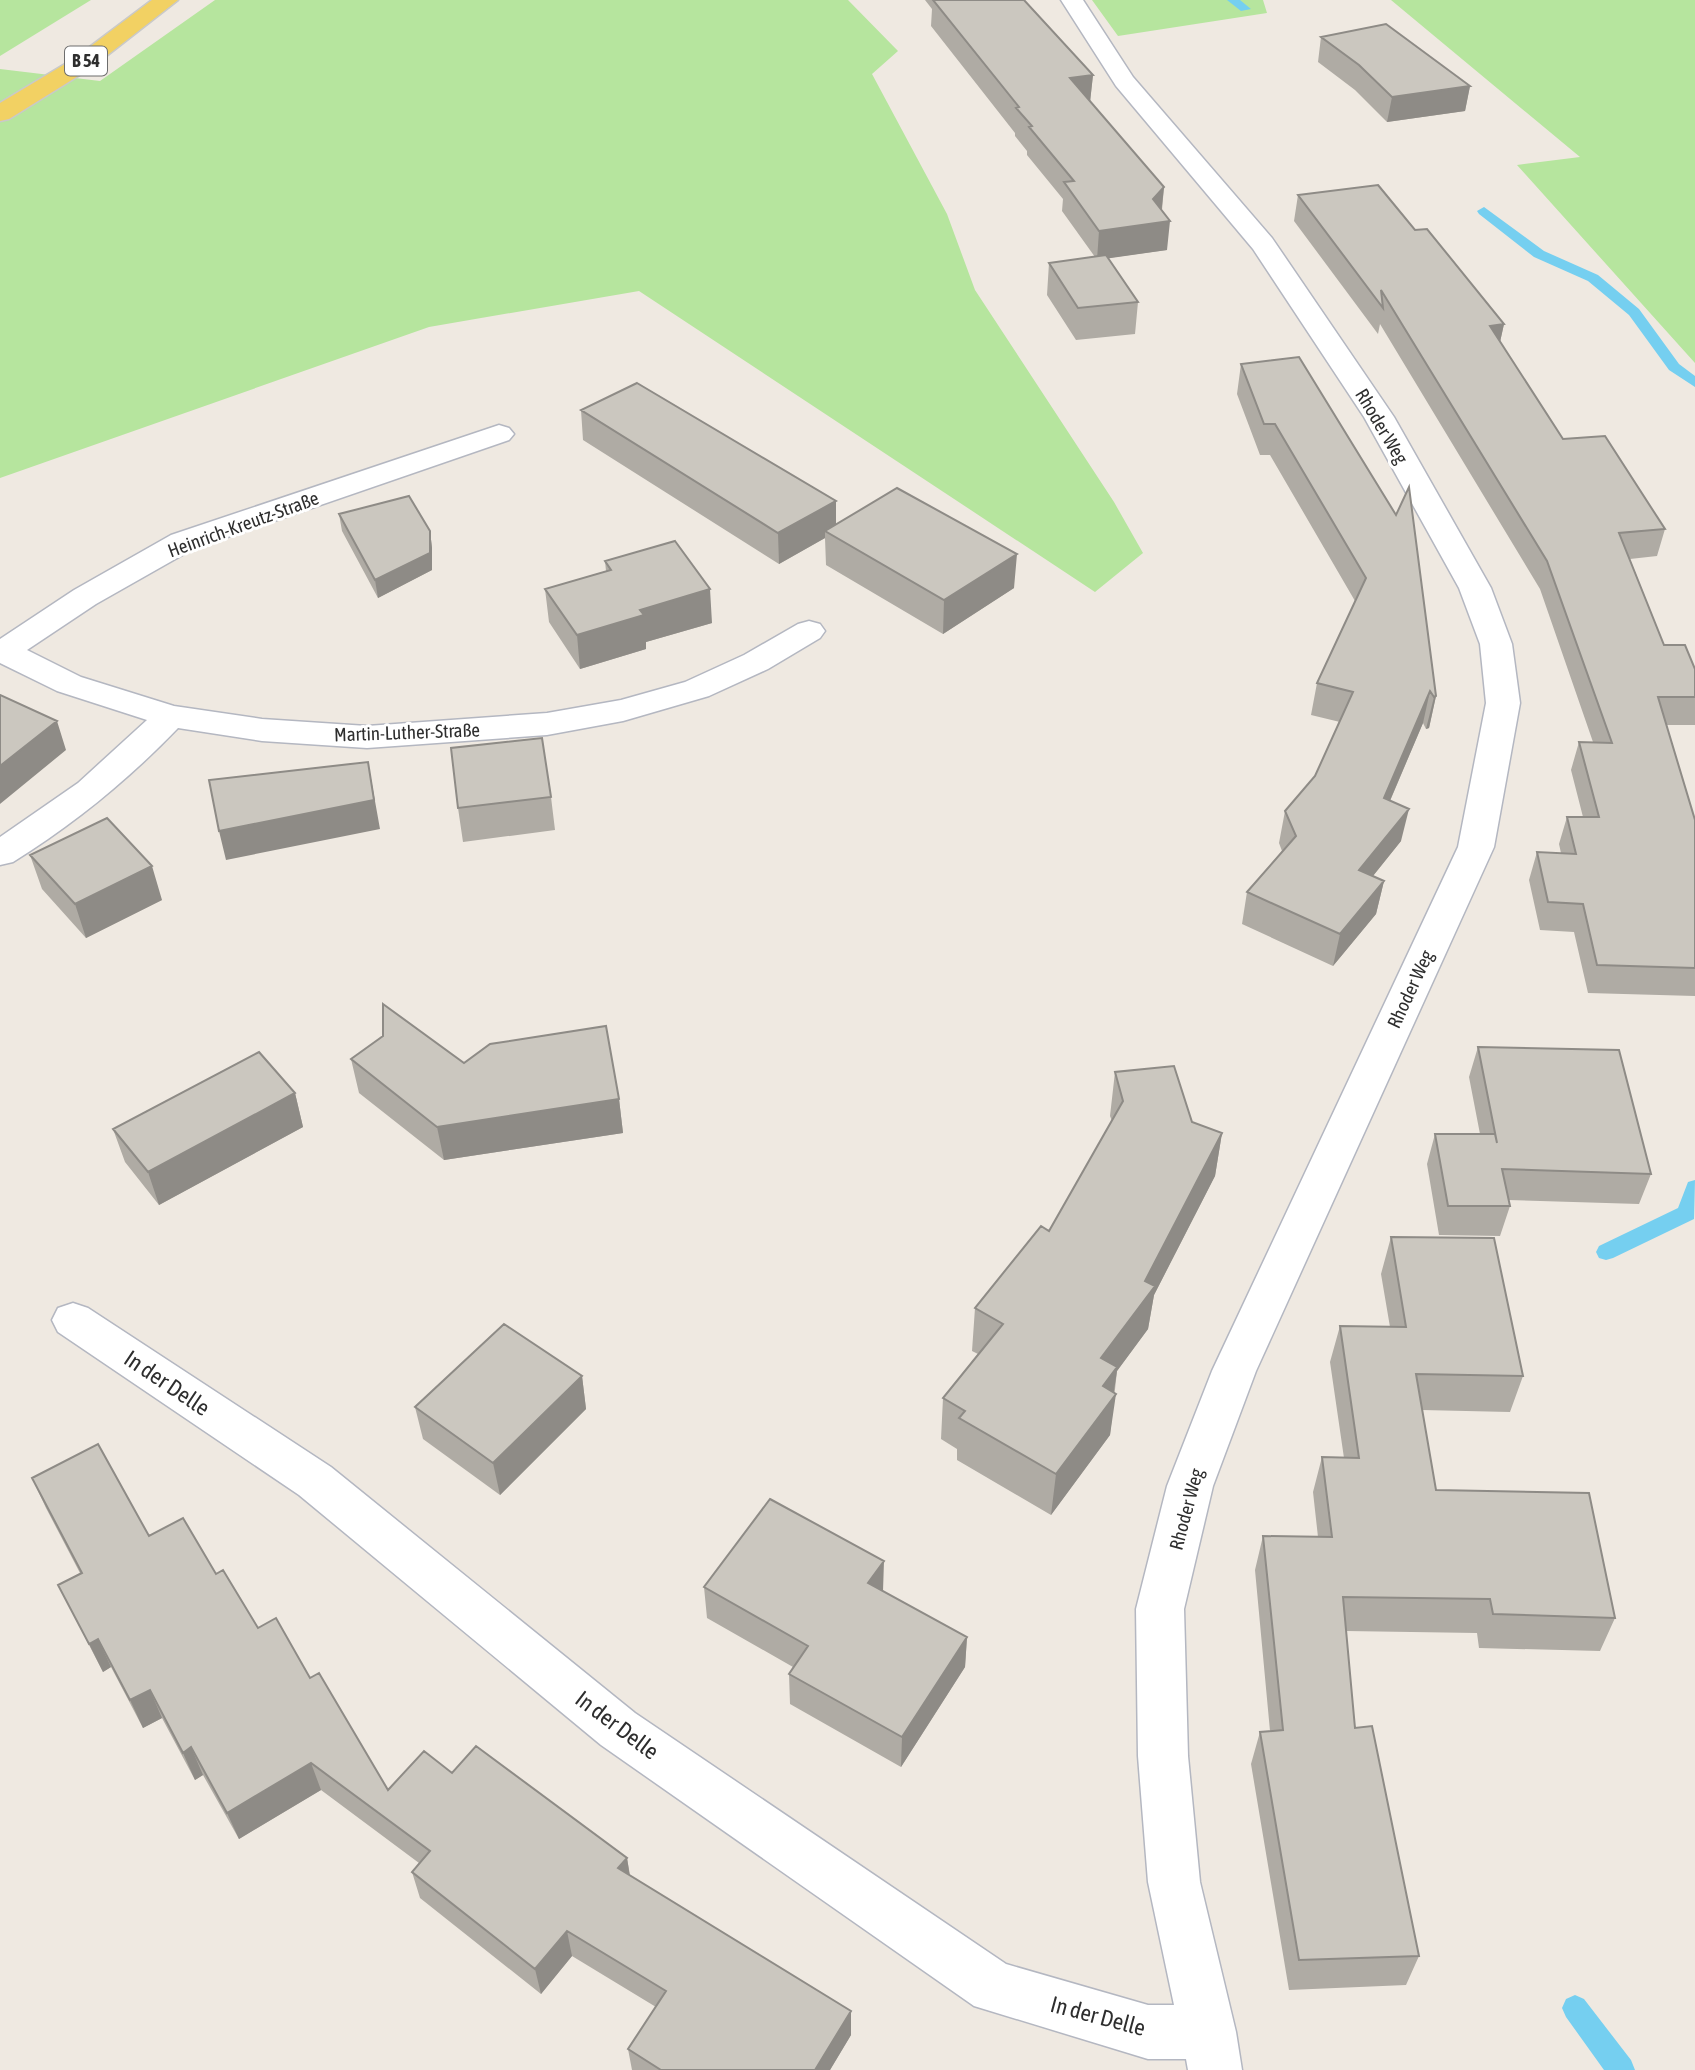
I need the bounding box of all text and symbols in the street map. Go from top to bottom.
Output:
road number: B 54 [65,46,107,76]
street label: Rhoder Weg [1351,385,1413,468]
street label: Heinrich-Kreutz-Straße [164,486,322,562]
street label: Martin-Luther-Straße [334,718,480,746]
street label: Rhoder Weg [1382,946,1438,1031]
street label: In der Delle [119,1345,215,1421]
street label: Rhoder Weg [1165,1465,1208,1552]
street label: In der Delle [570,1685,664,1765]
street label: In der Delle [1048,1991,1148,2041]

